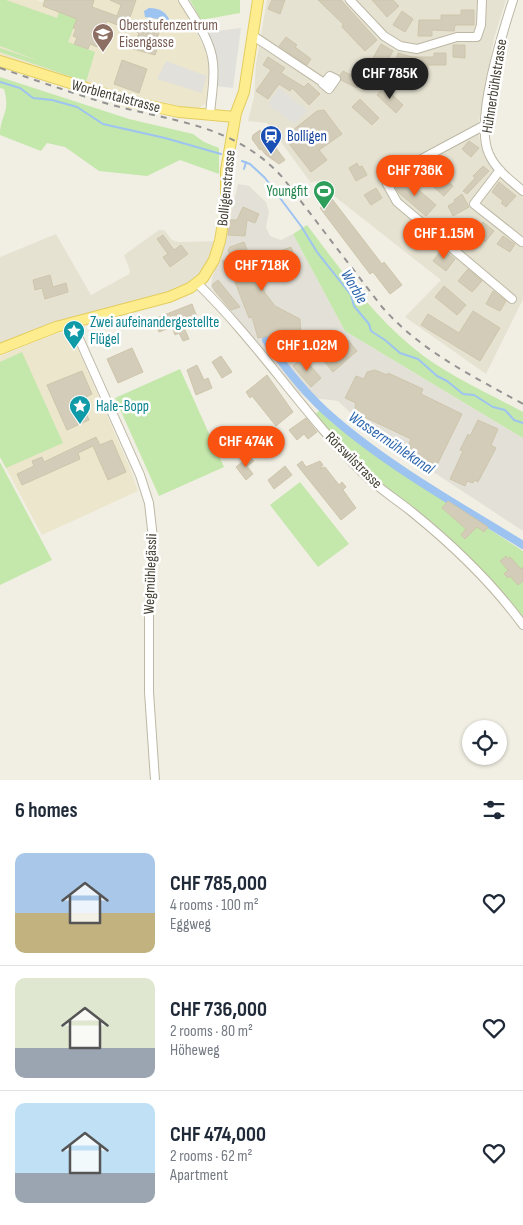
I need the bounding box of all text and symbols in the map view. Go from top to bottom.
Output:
place label: Oberstufenzentrum Eisengasse [119,16,218,52]
school or university icon: Oberstufenzentrum Eisengasse [91,22,115,53]
street label: Hühnerbühlstrasse [478,38,511,135]
pin: CHF 785K [338,58,442,100]
text: CHF 785K [362,64,418,83]
street label: Worblentalstrasse [69,76,162,117]
station icon: Bolligen [259,124,283,155]
place label: Bolligen [287,127,327,146]
street label: Bolligenstrasse [213,149,240,227]
pin: CHF 736K [363,154,467,197]
text: CHF 736K [387,161,443,180]
sports icon: Youngfit [312,179,336,210]
place label: Youngfit [266,182,308,201]
pin: CHF 1.15M [387,218,501,260]
text: CHF 1.15M [414,224,474,243]
pin: CHF 718K [210,250,314,292]
text: CHF 718K [235,256,289,275]
water label: Worble [336,266,371,307]
place label: Zwei aufeinandergestellte Flügel [90,313,219,349]
place icon: Zwei aufeinandergestellte Flügel [62,319,86,350]
pin: CHF 1.02M [250,330,364,372]
text: CHF 1.02M [277,336,337,355]
place icon: Hale-Bopp [68,394,92,425]
place label: Hale-Bopp [96,397,149,416]
water label: Wassermühlekanal [345,408,438,479]
pin: CHF 474K [194,426,298,468]
street label: Rörswilstrasse [321,428,386,493]
text: CHF 474K [219,432,273,451]
street label: Wegmühlegässli [140,533,161,615]
map controls [462,720,507,765]
button: locate [462,720,507,765]
icon: filters [480,796,508,824]
text: 6 homes [15,798,78,823]
text: CHF 785,000 [170,871,267,896]
icon: home [55,873,115,933]
icon: heart [480,889,508,917]
text: 4 rooms · 100 m² [170,896,259,915]
text: Eggweg [170,915,211,934]
text: CHF 736,000 [170,997,267,1022]
icon: home [55,998,115,1058]
icon: heart [480,1014,508,1042]
text: 2 rooms · 80 m² [170,1022,253,1041]
text: Höheweg [170,1041,220,1060]
text: CHF 474,000 [170,1122,266,1147]
icon: home [55,1123,115,1183]
icon: heart [480,1139,508,1167]
text: 2 rooms · 62 m² [170,1147,253,1166]
text: Apartment [170,1166,228,1185]

